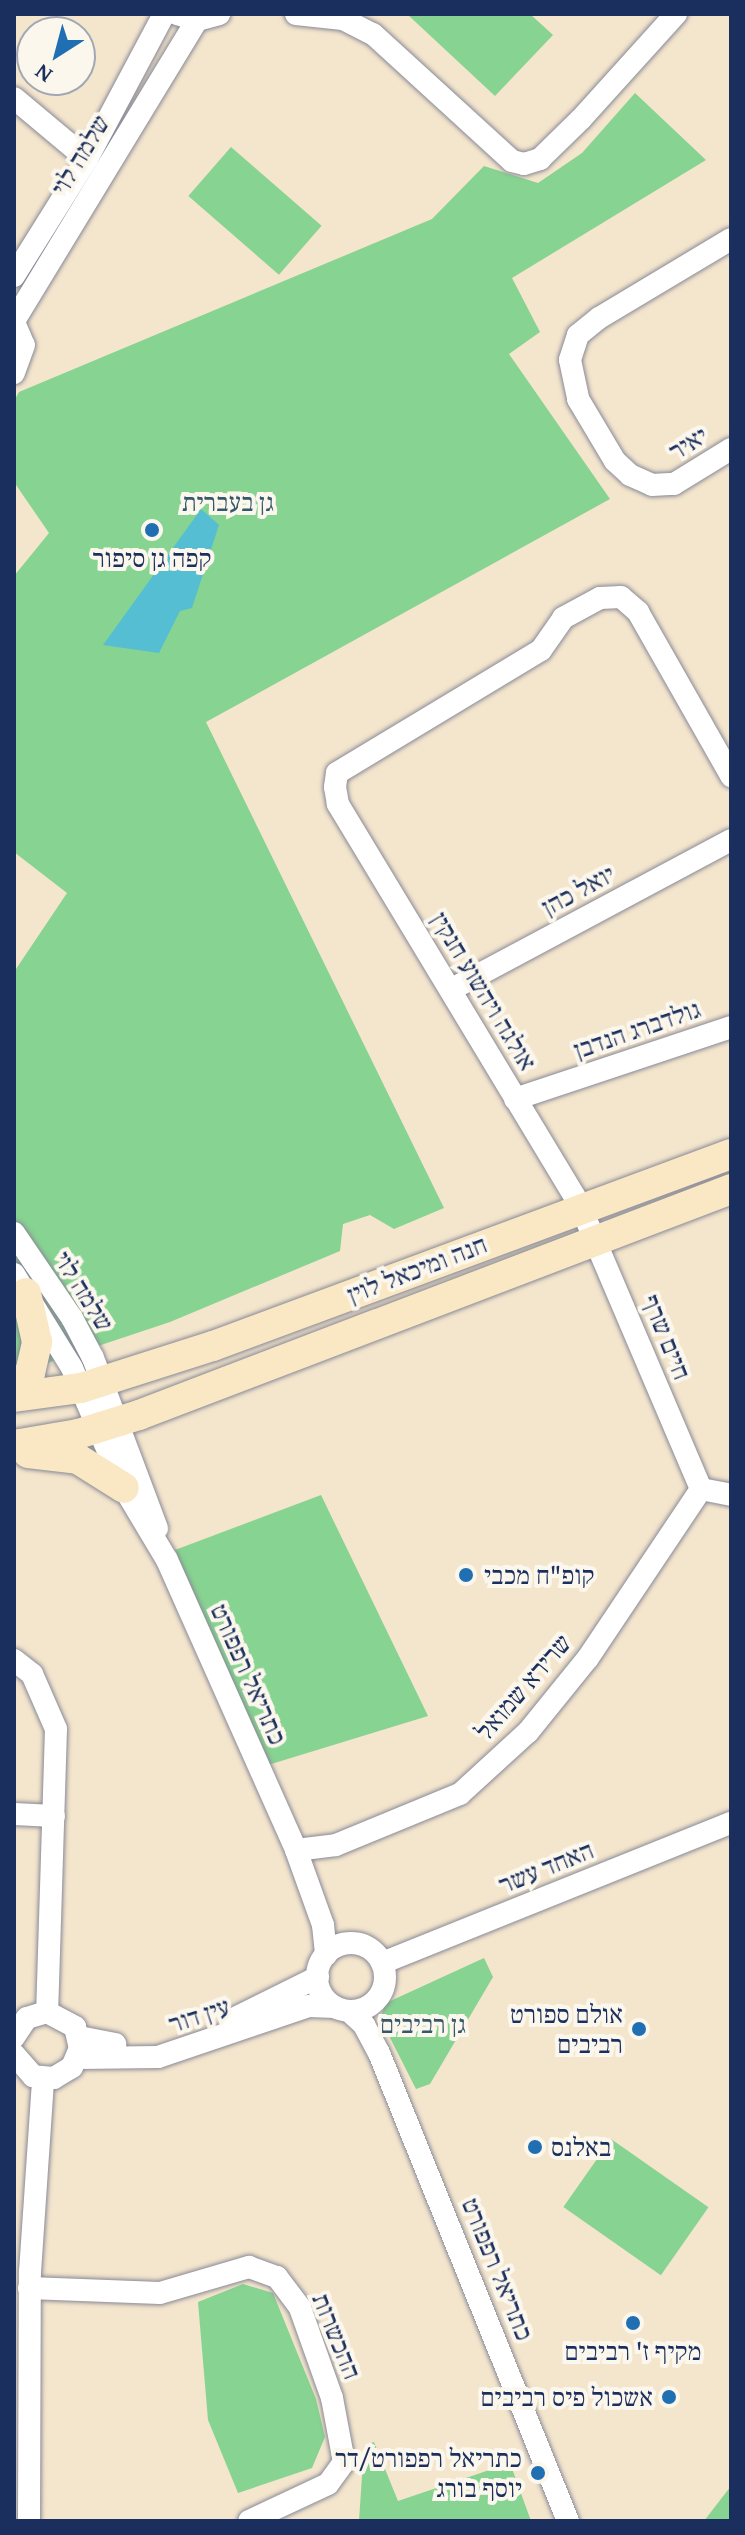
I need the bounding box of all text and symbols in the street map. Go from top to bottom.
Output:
north arrow [16,16,96,96]
text: N [28,57,58,91]
street label: שלמה לוי [44,109,116,201]
street label: יאיר [663,419,713,467]
park label: גן בעברית [182,486,274,518]
marker: קפה גן סיפור [143,521,161,539]
place label: קפה גן סיפור [92,542,212,574]
street label: יואל כהן [536,858,620,922]
street label: אולגה ויהשוע חנקין [424,906,544,1076]
street label: גולדברג הנדבן [570,993,704,1065]
street label: חנה ומיכאל לוין [343,1228,491,1310]
street label: שלמה לוי [47,1245,121,1337]
street label: חיים שרף [636,1290,698,1384]
place label: קופ"ח מכבי [484,1559,595,1591]
marker: קופ"ח מכבי [455,1564,477,1586]
street label: כתריאל רפפורט [204,1599,294,1749]
street label: שרירא שמואל [468,1628,578,1746]
street label: האחד עשר [494,1834,598,1900]
street label: עין דור [165,1991,233,2039]
place label: אולם ספורט רביבים [510,1998,623,2060]
park label: גן רביבים [380,2008,466,2040]
marker: אולם ספורט רביבים [630,2020,648,2038]
place label: באלנס [551,2131,611,2163]
marker: באלנס [526,2138,544,2156]
street label: כתריאל רפפורט [455,2193,541,2345]
street label: ההכשרות [306,2288,368,2384]
marker: מקיף ז' רביבים [624,2314,642,2332]
place label: מקיף ז' רביבים [564,2335,702,2367]
place label: אשכול פיס רביבים [481,2381,653,2413]
marker: אשכול פיס רביבים [660,2388,678,2406]
place label: כתריאל רפפורט/דר יוסף בורג [335,2442,522,2504]
marker: כתריאל רפפורט/דר יוסף בורג [529,2464,547,2482]

